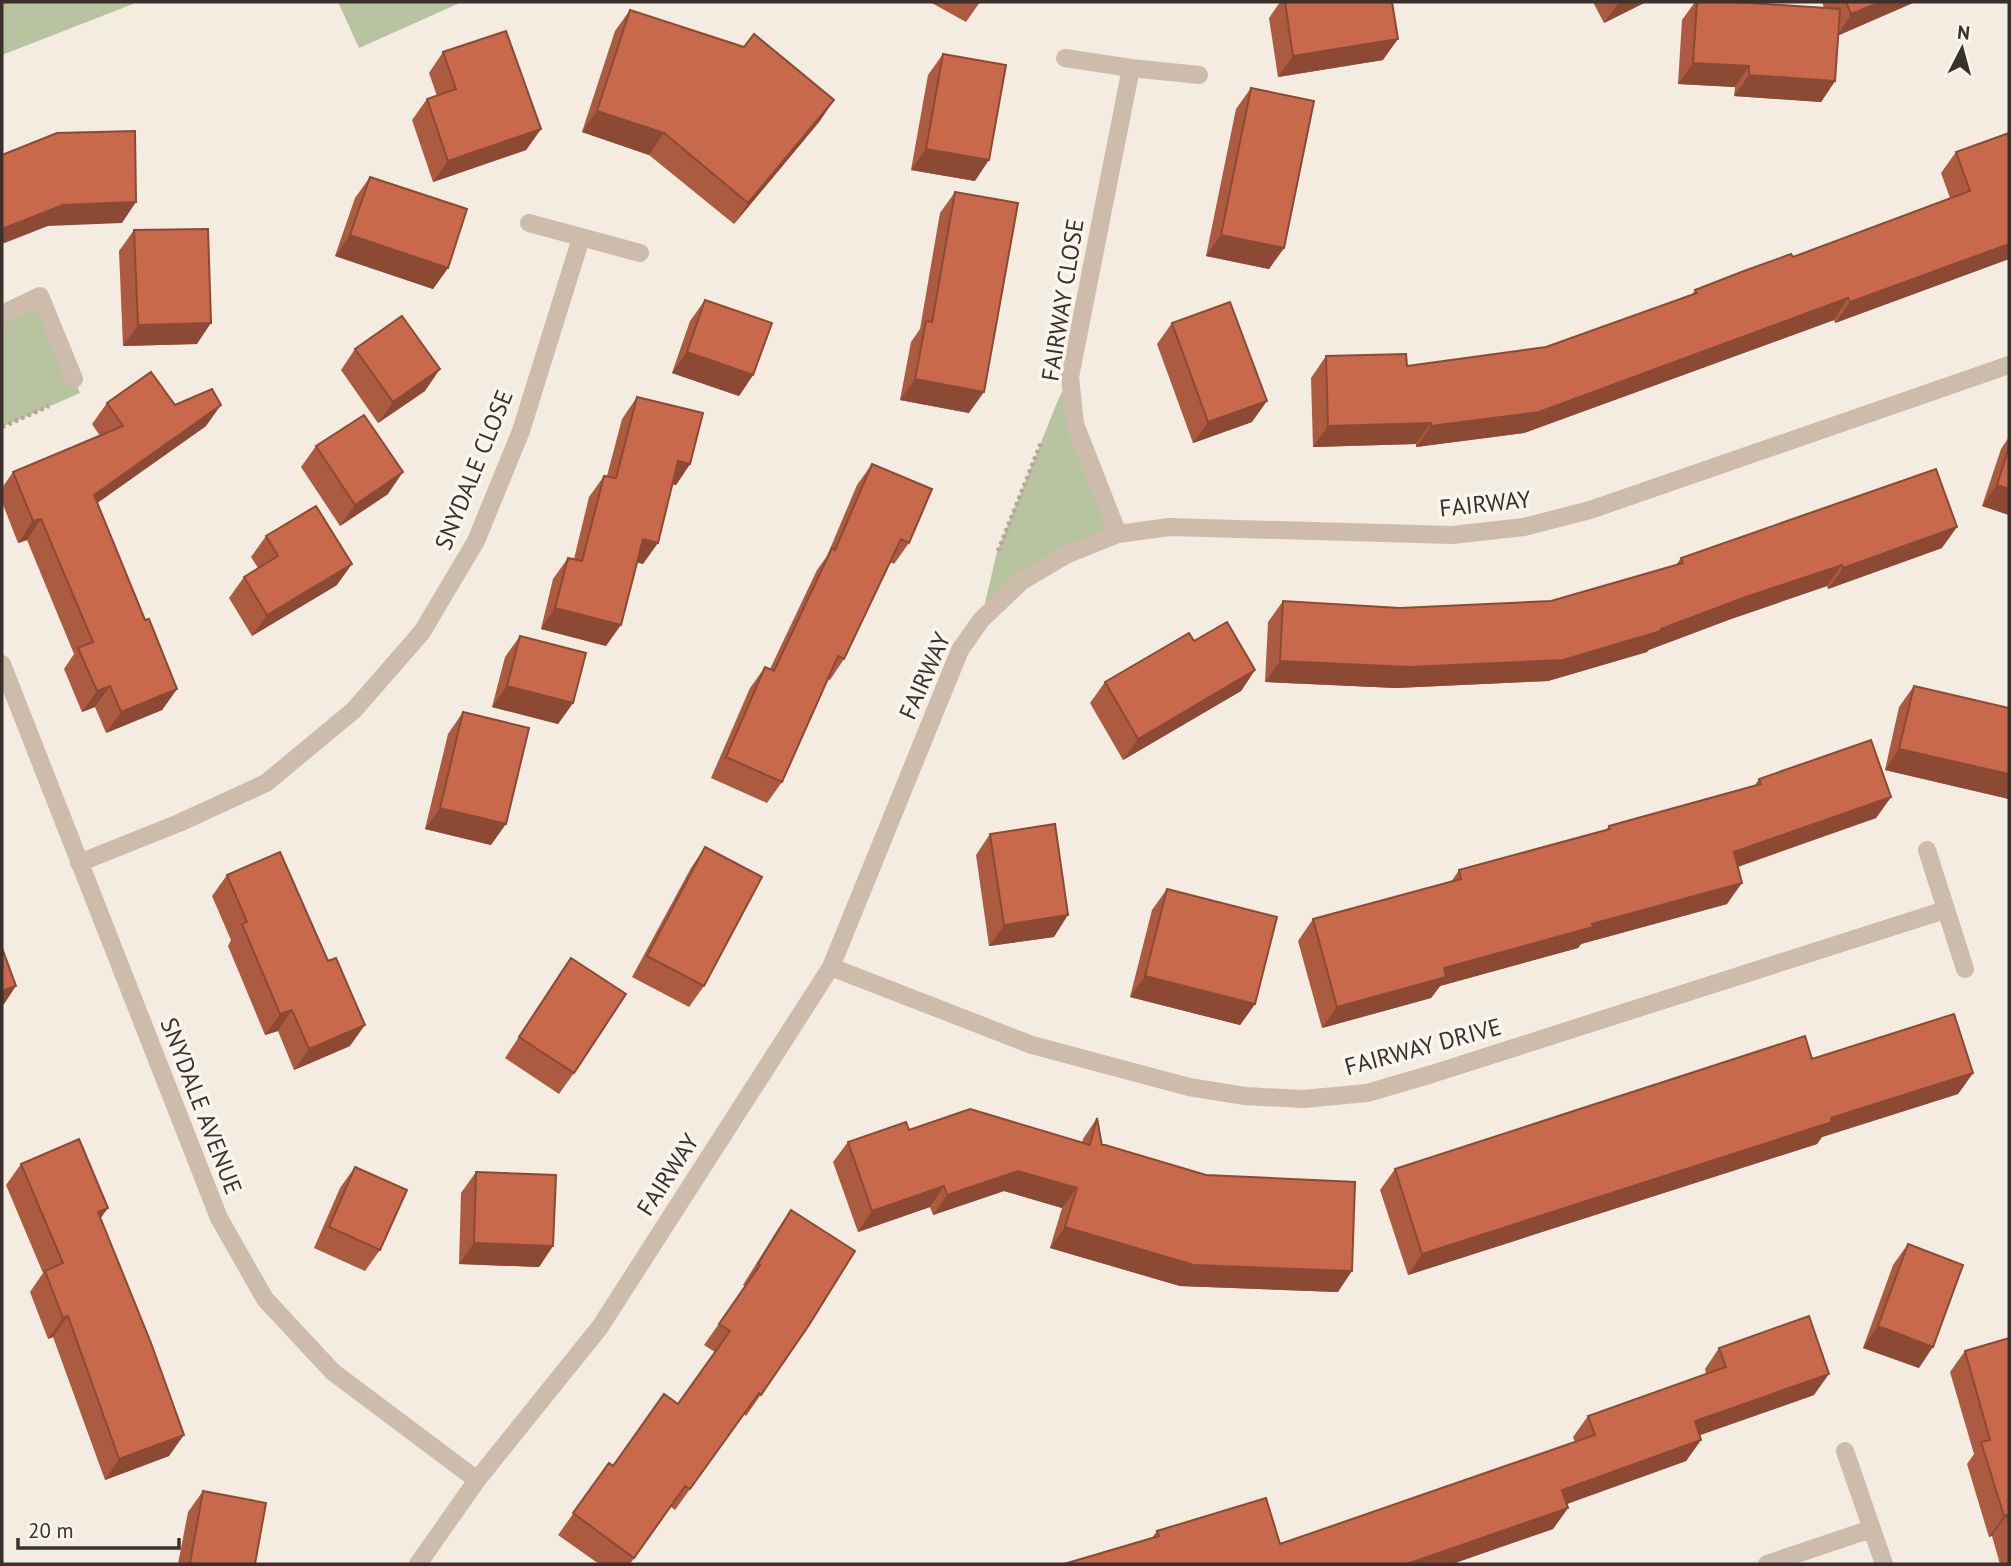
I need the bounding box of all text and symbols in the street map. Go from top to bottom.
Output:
north arrow [1927,14,1997,84]
text: N [1956,20,1971,45]
street label: FAIRWAY CLOSE [1034,216,1091,383]
street label: SNYDALE CLOSE [427,385,520,554]
street label: FAIRWAY [1438,483,1533,524]
street label: FAIRWAY [892,627,958,724]
street label: FAIRWAY DRIVE [1341,1011,1505,1082]
street label: SNYDALE AVENUE [154,1013,249,1198]
street label: FAIRWAY [630,1127,706,1222]
scale bar [18,1506,178,1550]
text: 20 m [28,1517,74,1544]

